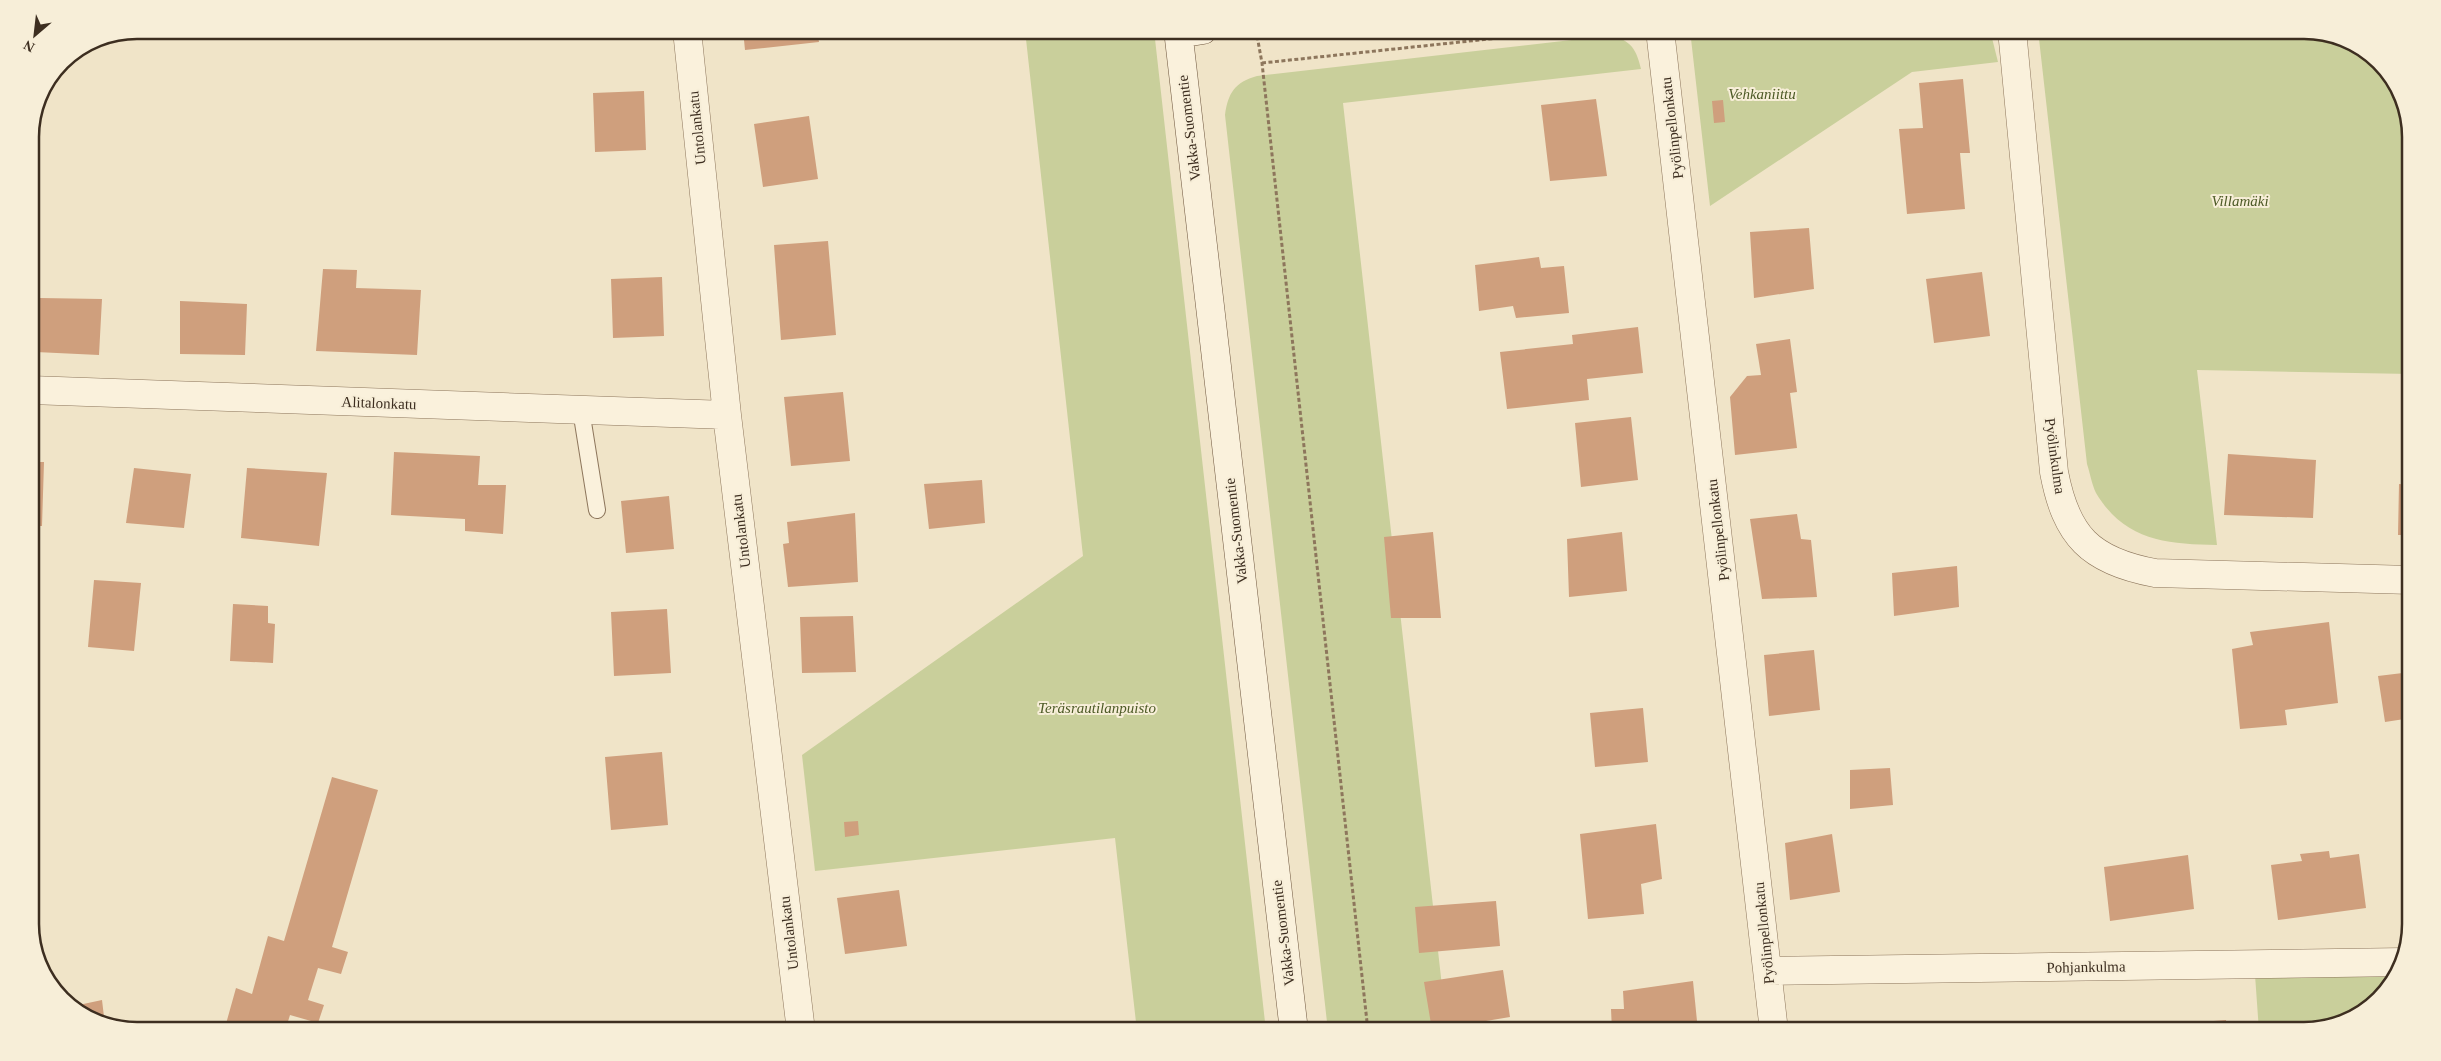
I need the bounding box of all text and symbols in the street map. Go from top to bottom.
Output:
north arrow [10,10,60,60]
text: N [21,37,37,55]
street label: Vakka-Suomentie [1175,74,1203,182]
street label: Pyölinpellonkatu [1658,76,1686,180]
park label: Vehkaniittu [1728,86,1796,102]
street label: Untolankatu [685,90,709,166]
park label: Villamäki [2211,193,2269,209]
street label: Alitalonkatu [341,394,417,412]
street label: Pyölinkulma [2042,417,2068,495]
street label: Vakka-Suomentie [1222,477,1250,585]
street label: Pyölinpellonkatu [1704,478,1732,582]
street label: Untolankatu [728,493,753,569]
park label: Teräsrautilanpuisto [1038,700,1156,716]
street label: Vakka-Suomentie [1269,879,1297,987]
street label: Pyölinpellonkatu [1751,881,1777,985]
street label: Untolankatu [776,895,801,971]
street label: Pohjankulma [2046,958,2126,976]

